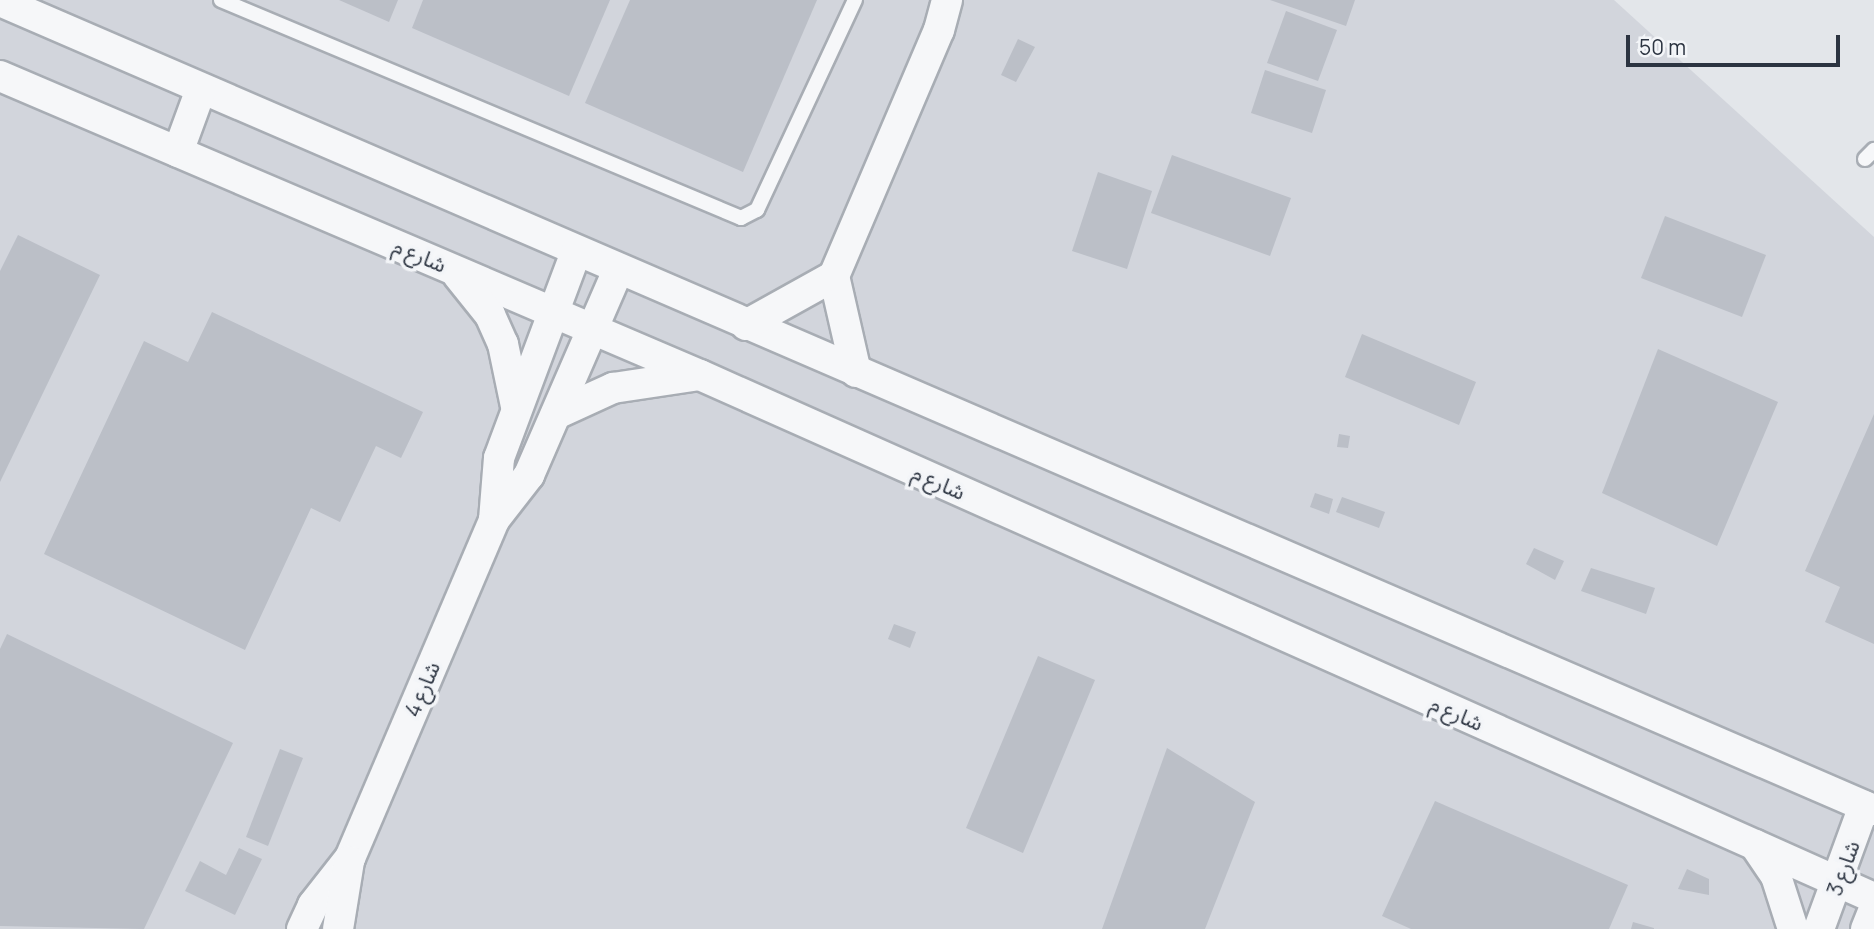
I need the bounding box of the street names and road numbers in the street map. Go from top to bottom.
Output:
street label: شارع م [390,233,450,277]
street label: شارع م [909,459,969,505]
street label: شارع 4 [399,658,445,720]
street label: شارع م [1427,690,1487,736]
street label: شارع 3 [1821,837,1865,899]

